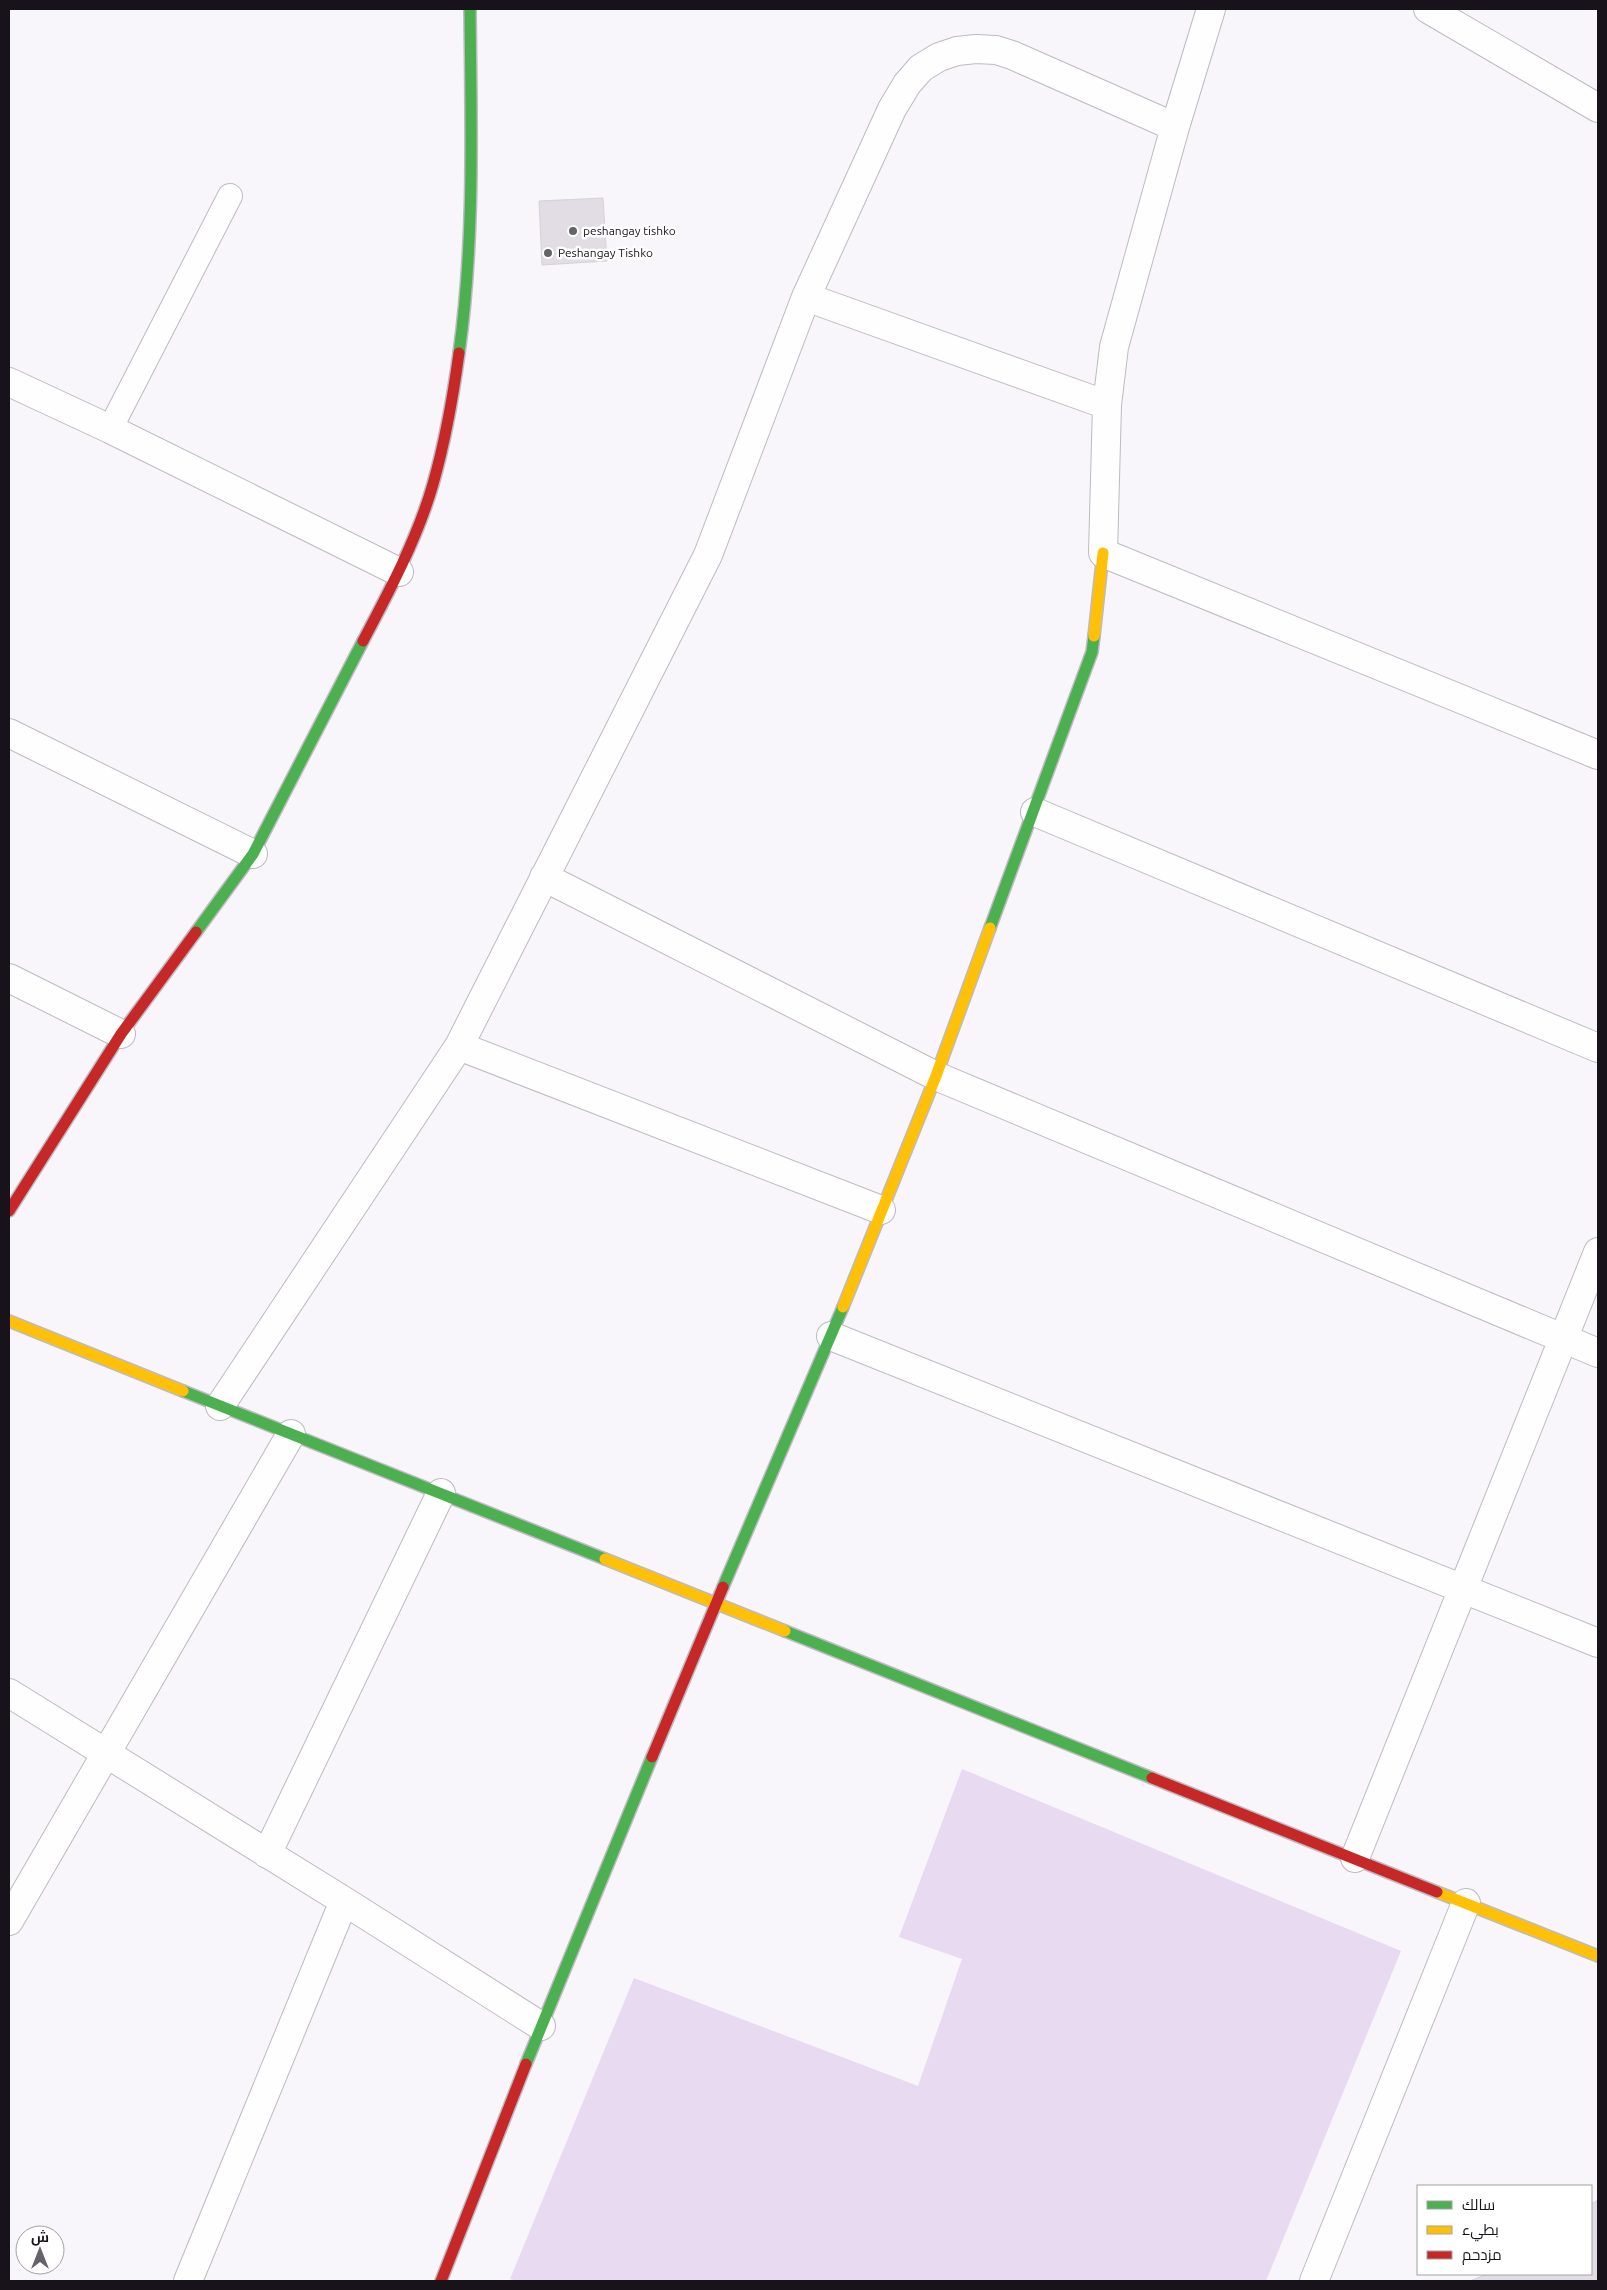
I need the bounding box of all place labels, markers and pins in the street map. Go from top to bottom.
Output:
place label: peshangay tishko [583,224,676,237]
marker: peshangay tishko [567,225,579,237]
place label: Peshangay Tishko [558,246,653,259]
marker: Peshangay Tishko [542,247,554,259]

